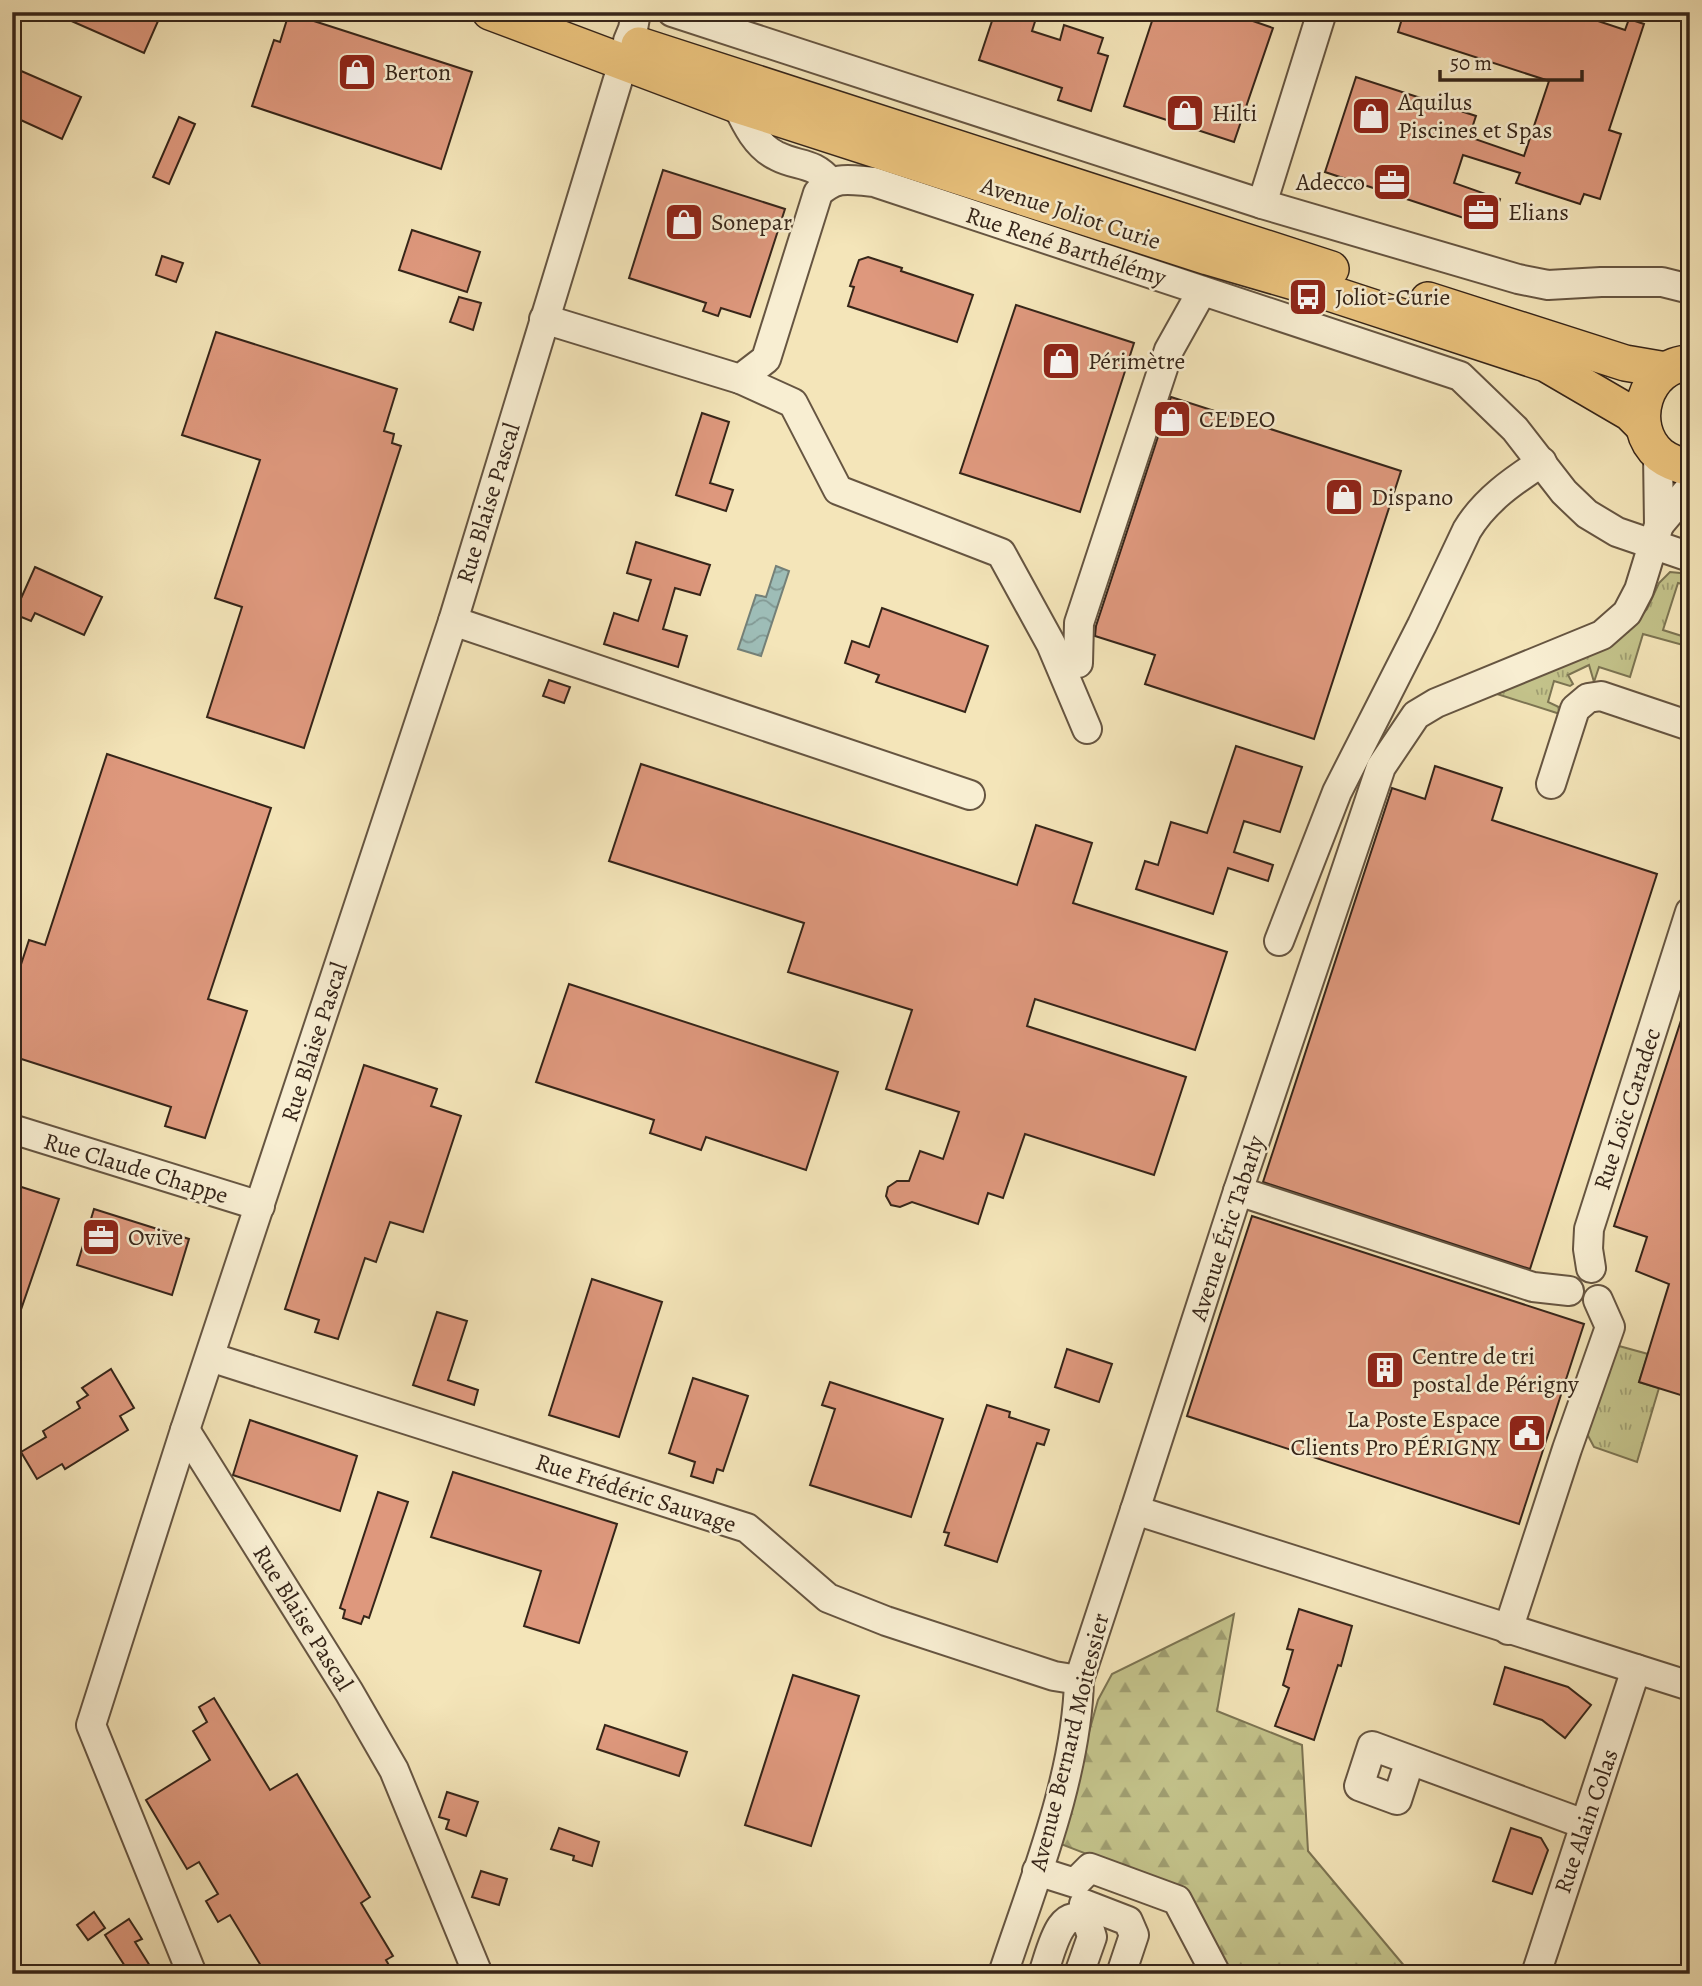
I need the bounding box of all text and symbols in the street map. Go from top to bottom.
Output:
scale bar [1440,38,1581,82]
text: 50 m [1450,49,1492,77]
shop icon: Berton [336,51,378,93]
place label: Berton [384,56,451,88]
place label: Aquilus Piscines et Spas [1397,86,1552,146]
shop icon: Hilti [1164,92,1206,134]
shop icon: Aquilus Piscines et Spas [1350,95,1392,137]
place label: Hilti [1212,97,1257,129]
office icon: Adecco [1371,161,1413,203]
place label: Adecco [1295,166,1365,198]
street label: Avenue Joliot Curie [976,169,1165,257]
office icon: Elians [1460,191,1502,233]
place label: Elians [1508,196,1569,228]
street label: Rue René Barthélémy [962,199,1171,294]
shop icon: Sonepar [663,201,705,243]
place label: Sonepar [711,206,792,238]
bus stop icon: Joliot-Curie [1287,276,1329,318]
place label: Joliot-Curie [1335,281,1450,313]
shop icon: Périmètre [1040,340,1082,382]
place label: Périmètre [1088,345,1185,377]
shop icon: CEDEO [1151,398,1193,440]
place label: CEDEO [1199,403,1275,435]
street label: Rue Blaise Pascal [448,419,528,587]
shop icon: Dispano [1323,476,1365,518]
place label: Dispano [1371,481,1453,513]
street label: Rue Blaise Pascal [273,958,355,1126]
street label: Rue Loïc Caradec [1586,1024,1668,1194]
street label: Rue Claude Chappe [40,1125,232,1211]
street label: Avenue Éric Tabarly [1182,1131,1272,1326]
office icon: Ovive [80,1216,122,1258]
place label: Ovive [128,1221,183,1253]
place label: Centre de tri postal de Périgny [1412,1340,1579,1400]
building icon: Centre de tri postal de Périgny [1364,1349,1406,1391]
place label: La Poste Espace Clients Pro PÉRIGNY [1291,1403,1501,1463]
public building icon: La Poste Espace Clients Pro PÉRIGNY [1506,1412,1548,1454]
street label: Rue Frédéric Sauvage [532,1445,740,1541]
street label: Rue Blaise Pascal [245,1539,361,1697]
street label: Avenue Bernard Moitessier [1021,1610,1117,1875]
street label: Rue Alain Colas [1546,1744,1626,1898]

